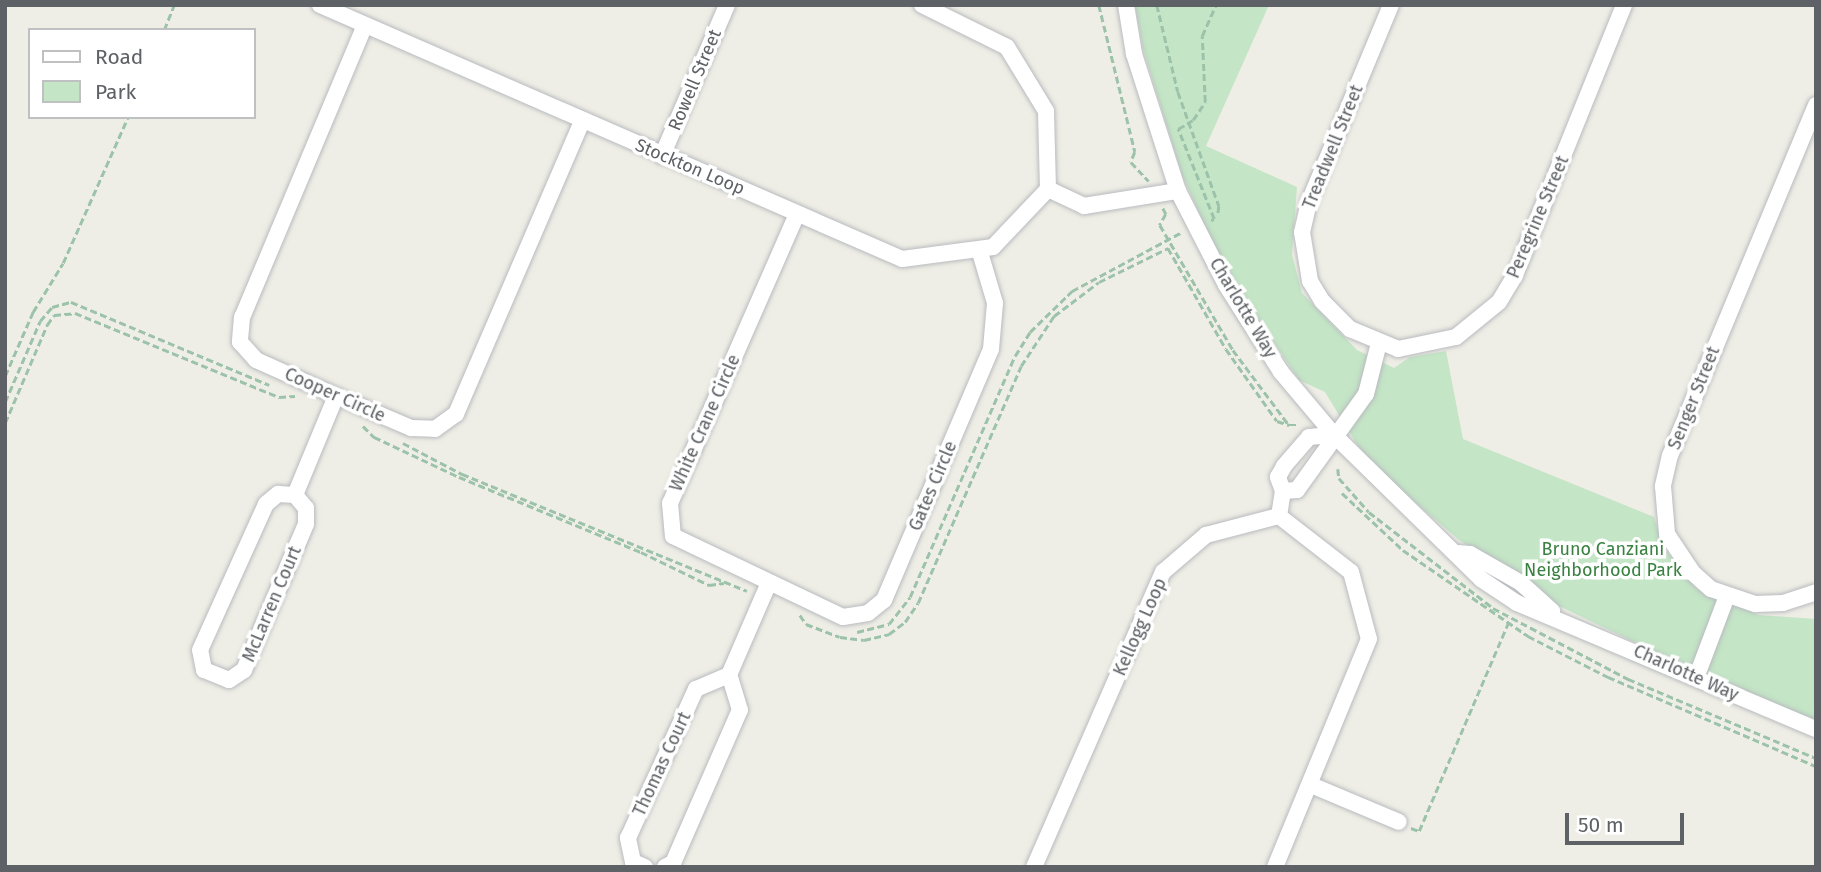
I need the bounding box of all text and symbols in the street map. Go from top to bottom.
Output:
street label: Rowell Street [664,26,726,134]
legend [28,28,256,119]
text: Road [95,44,143,70]
text: Park [95,79,136,105]
street label: Treadwell Street [1298,82,1368,212]
street label: Stockton Loop [632,134,748,200]
street label: Peregrine Street [1502,152,1574,282]
street label: Charlotte Way [1205,254,1281,362]
street label: Senger Street [1663,343,1725,453]
street label: White Crane Circle [665,351,745,495]
street label: Cooper Circle [281,363,389,427]
street label: Gates Circle [904,438,962,534]
park label: Bruno Canziani Neighborhood Park [1524,539,1682,582]
street label: McLarren Court [238,543,306,665]
street label: Kellogg Loop [1109,575,1171,679]
street label: Charlotte Way [1630,640,1742,706]
street label: Thomas Court [628,708,696,820]
scale bar [1569,798,1688,842]
text: 50 m [1578,812,1624,838]

